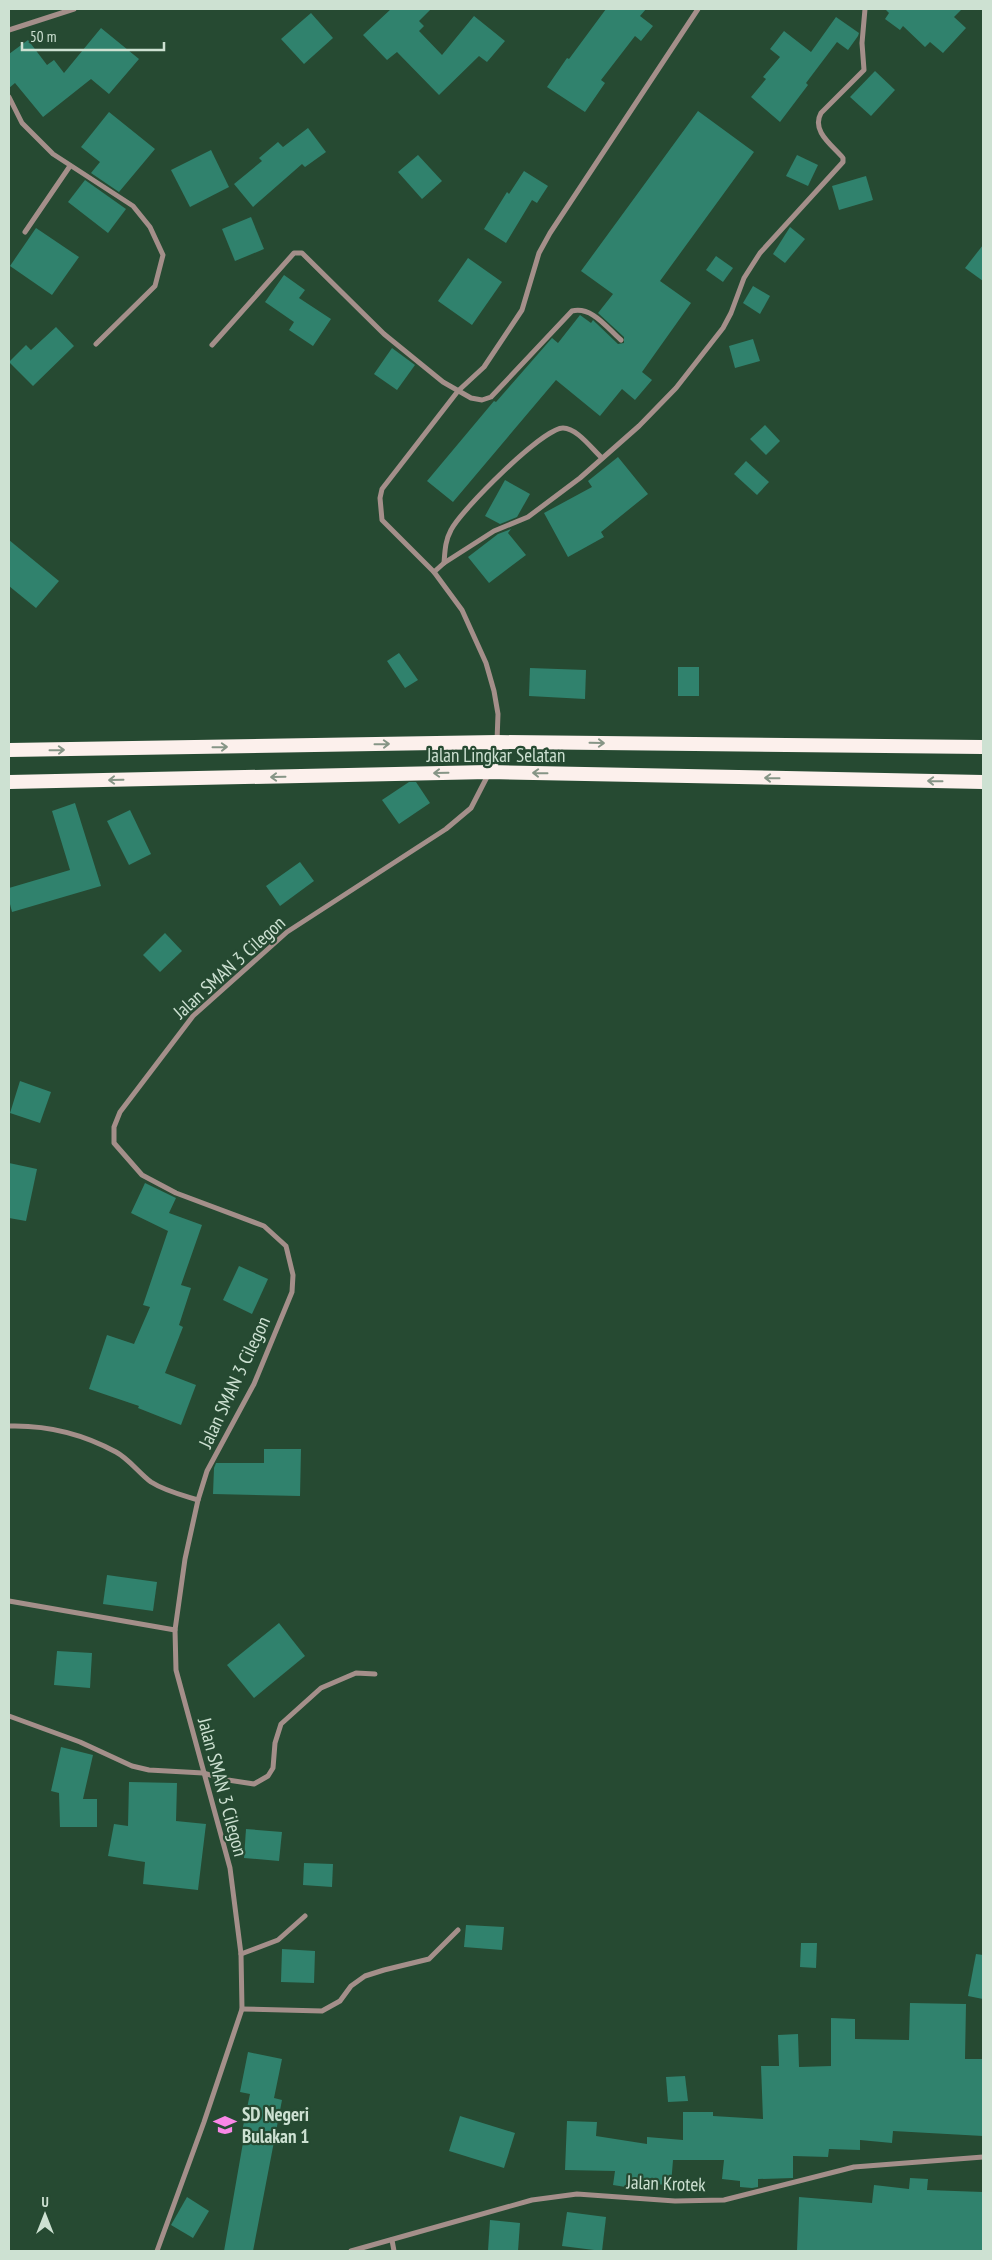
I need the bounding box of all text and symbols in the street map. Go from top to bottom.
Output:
scale bar [22,20,165,52]
text: 50 m [30,27,56,46]
one-way arrow [589,738,605,748]
one-way arrow [374,739,390,749]
one-way arrow [212,742,228,752]
street label: Jalan Lingkar Selatan [426,743,565,767]
one-way arrow [49,745,65,754]
one-way arrow [532,768,548,778]
one-way arrow [433,769,449,778]
one-way arrow [270,772,286,781]
one-way arrow [764,773,780,782]
one-way arrow [108,775,124,785]
one-way arrow [927,776,943,785]
street label: Jalan SMAN 3 Cilegon [167,910,290,1024]
street label: Jalan SMAN 3 Cilegon [193,1312,275,1452]
street label: Jalan SMAN 3 Cilegon [193,1714,253,1859]
place label: SD Negeri Bulakan 1 [242,2102,309,2148]
school or university icon: SD Negeri Bulakan 1 [212,2112,238,2138]
street label: Jalan Krotek [625,2170,707,2196]
north arrow [20,2190,70,2240]
text: U [41,2193,49,2211]

